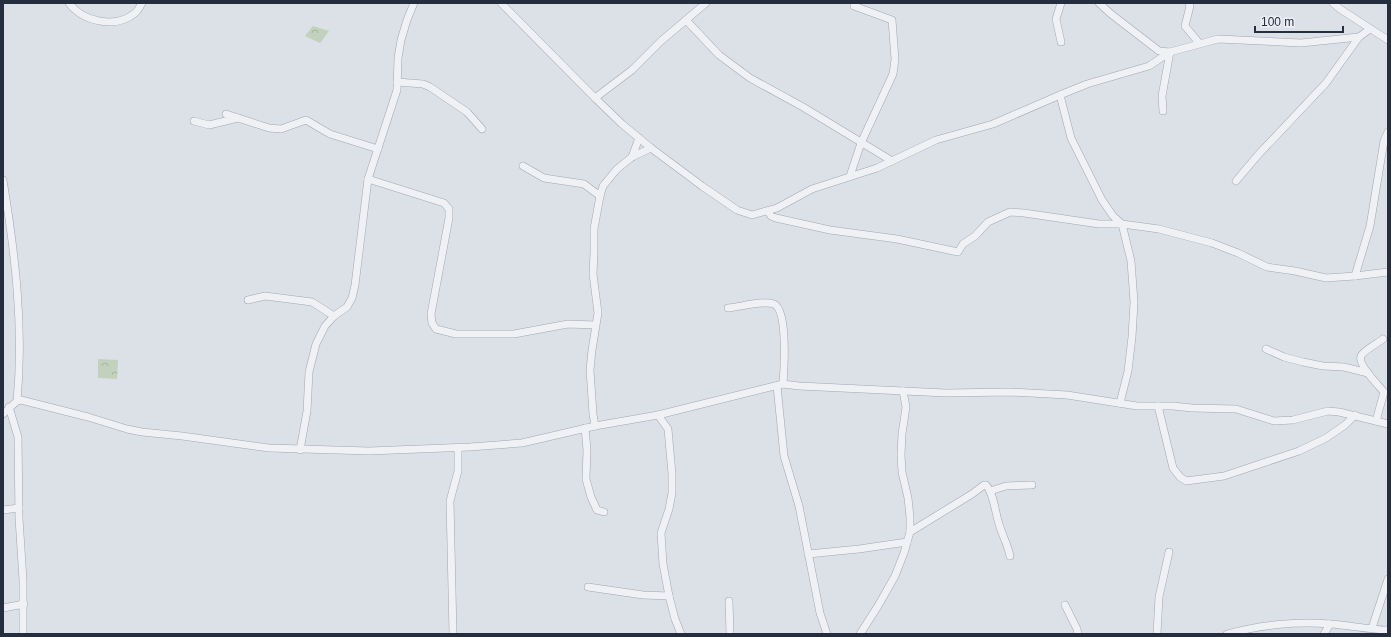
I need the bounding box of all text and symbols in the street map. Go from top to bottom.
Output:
scale bar [1255,8,1343,34]
text: 100 m [1261,15,1294,29]

